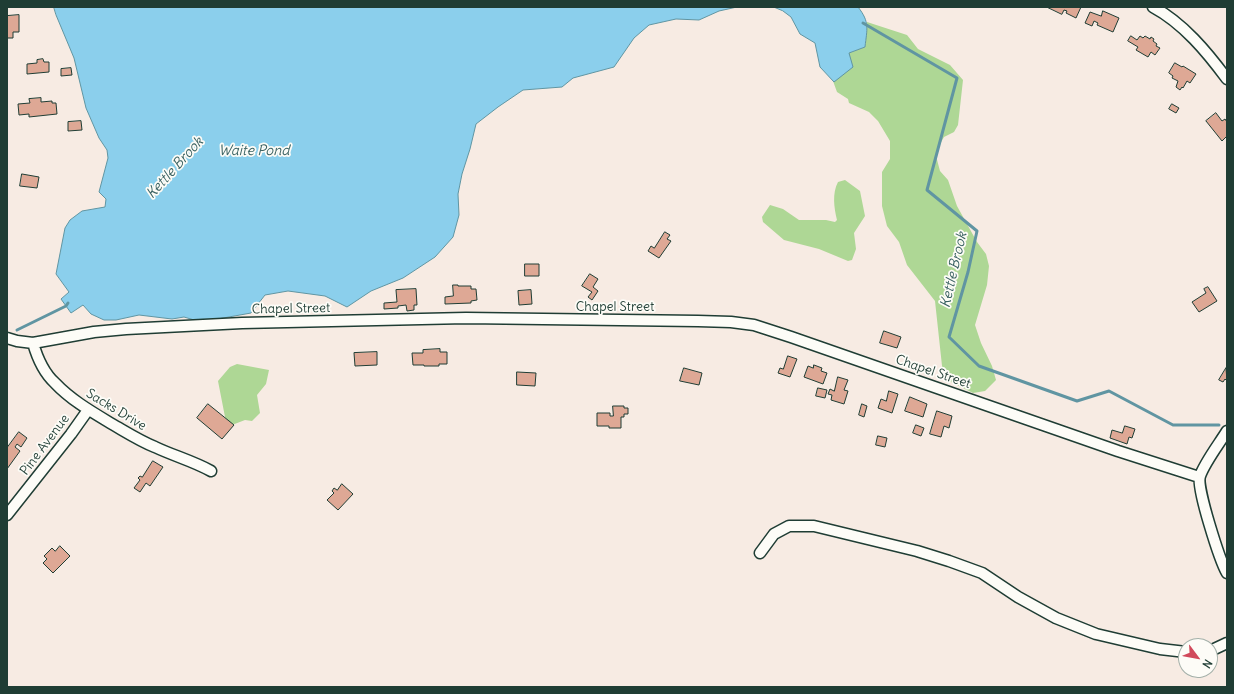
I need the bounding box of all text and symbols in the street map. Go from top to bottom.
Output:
water label: Kettle Brook [143,134,207,202]
water label: Waite Pond [218,143,290,159]
water label: Kettle Brook [937,231,971,309]
street label: Chapel Street [576,299,654,315]
street label: Chapel Street [252,301,330,317]
street label: Chapel Street [893,352,973,392]
street label: Sacks Drive [83,386,149,434]
street label: Pine Avenue [17,412,73,478]
north arrow [1178,638,1218,678]
text: N [1199,657,1215,671]

